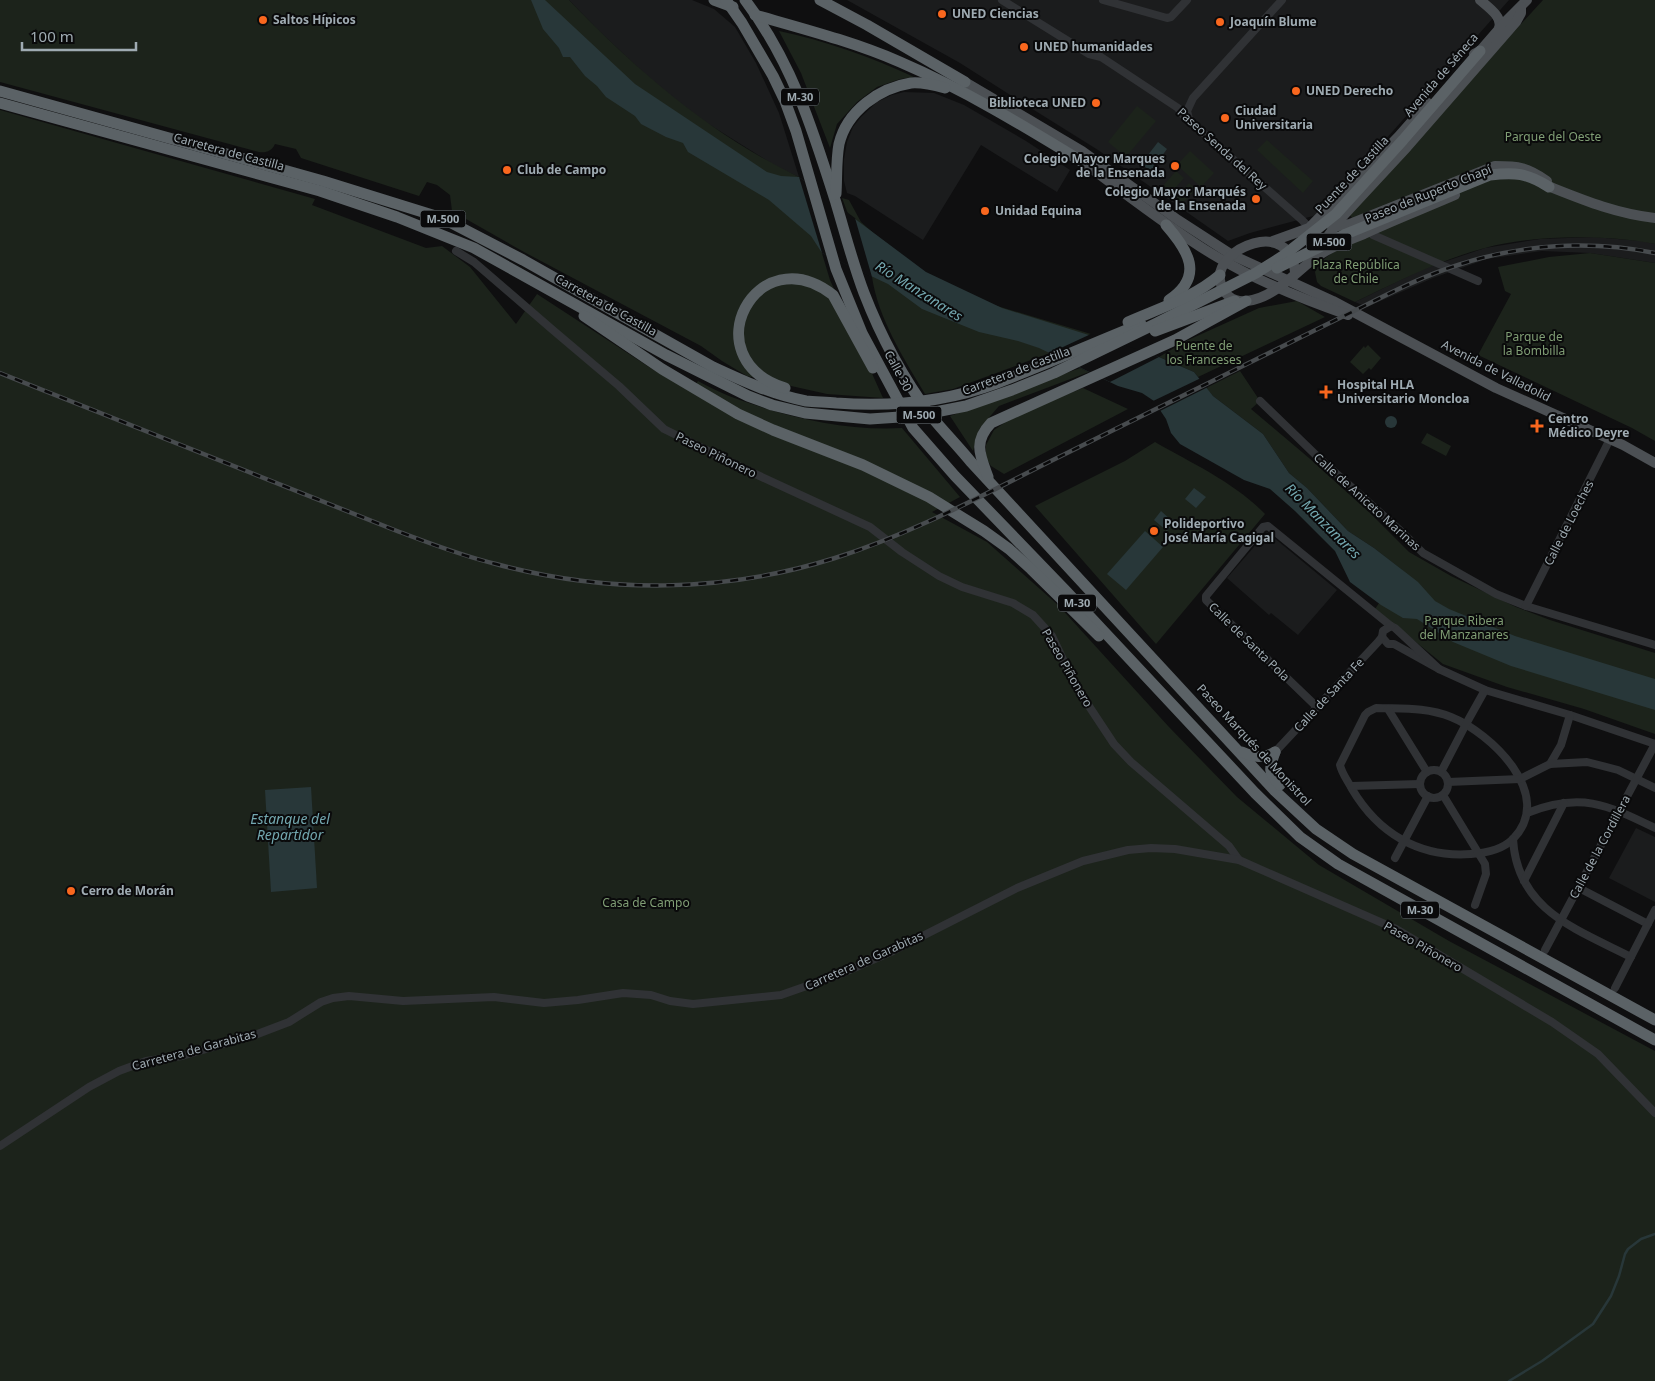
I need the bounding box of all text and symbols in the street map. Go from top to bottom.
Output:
place label: UNED Ciencias [952,5,1039,22]
marker: UNED Ciencias [936,8,948,20]
place label: Saltos Hípicos [273,11,356,28]
place label: Joaquín Blume [1229,13,1317,30]
marker: Saltos Hípicos [257,14,269,26]
marker: Joaquín Blume [1214,16,1226,28]
scale bar [22,20,136,52]
text: 100 m [30,26,74,46]
street label: Avenida de Séneca [1400,29,1482,120]
place label: UNED humanidades [1034,38,1153,55]
marker: UNED humanidades [1018,41,1030,53]
place label: UNED Derecho [1306,82,1393,99]
marker: UNED Derecho [1290,85,1302,97]
road number: M-30 [781,88,819,105]
place label: Biblioteca UNED [989,94,1086,111]
marker: Biblioteca UNED [1090,97,1102,109]
place label: Ciudad Universitaria [1235,102,1313,133]
street label: Paseo Senda del Rey [1174,104,1272,194]
marker: Ciudad Universitaria [1219,112,1231,124]
park label: Parque del Oeste [1505,128,1602,145]
street label: Carretera de Castilla [172,129,286,174]
street label: Puente de Castilla [1311,132,1392,217]
place label: Colegio Mayor Marques de la Ensenada [1024,150,1165,181]
marker: Colegio Mayor Marques de la Ensenada [1169,160,1181,172]
street label: Paseo de Ruperto Chapí [1362,160,1494,227]
place label: Club de Campo [517,161,606,178]
marker: Club de Campo [501,164,513,176]
place label: Colegio Mayor Marqués de la Ensenada [1105,183,1246,214]
marker: Colegio Mayor Marqués de la Ensenada [1250,193,1262,205]
place label: Unidad Equina [995,202,1082,219]
marker: Unidad Equina [979,205,991,217]
road number: M-500 [420,210,466,228]
road number: M-500 [1306,233,1352,250]
water label: Río Manzanares [872,256,967,325]
park label: Plaza República de Chile [1312,256,1400,287]
street label: Carretera de Castilla [552,269,660,340]
park label: Parque de la Bombilla [1503,328,1565,359]
street label: Avenida de Valladolid [1439,336,1554,405]
park label: Puente de los Franceses [1166,337,1242,368]
street label: Carretera de Castilla [960,342,1072,399]
street label: Calle 30 [881,347,916,394]
place label: Hospital HLA Universitario Moncloa [1337,376,1470,407]
marker: Hospital HLA Universitario Moncloa [1319,385,1333,399]
road number: M-500 [896,406,942,424]
place label: Centro Médico Deyre [1548,410,1629,441]
marker: Centro Médico Deyre [1530,419,1544,433]
street label: Paseo Piñonero [673,428,760,481]
street label: Calle de Aniceto Marinas [1310,449,1425,554]
street label: Calle de Loeches [1540,477,1598,568]
water label: Río Manzanares [1281,479,1365,563]
place label: Polideportivo José María Cagigal [1163,515,1274,546]
marker: Polideportivo José María Cagigal [1148,525,1160,537]
road number: M-30 [1058,594,1096,612]
street label: Calle de Santa Pola [1205,598,1294,685]
park label: Parque Ribera del Manzanares [1419,612,1509,643]
street label: Paseo Piñonero [1038,625,1097,710]
street label: Calle de Santa Fe [1290,654,1368,735]
street label: Paseo Marqués de Monistrol [1193,680,1315,809]
street label: Calle de la Cordillera [1565,792,1634,902]
water label: Estanque del Repartidor [250,809,330,844]
place label: Cerro de Morán [81,882,174,899]
marker: Cerro de Morán [65,885,77,897]
park label: Casa de Campo [602,894,690,911]
road number: M-30 [1401,902,1439,918]
street label: Paseo Piñonero [1381,917,1466,976]
street label: Carretera de Garabitas [802,927,926,994]
street label: Carretera de Garabitas [130,1025,258,1074]

